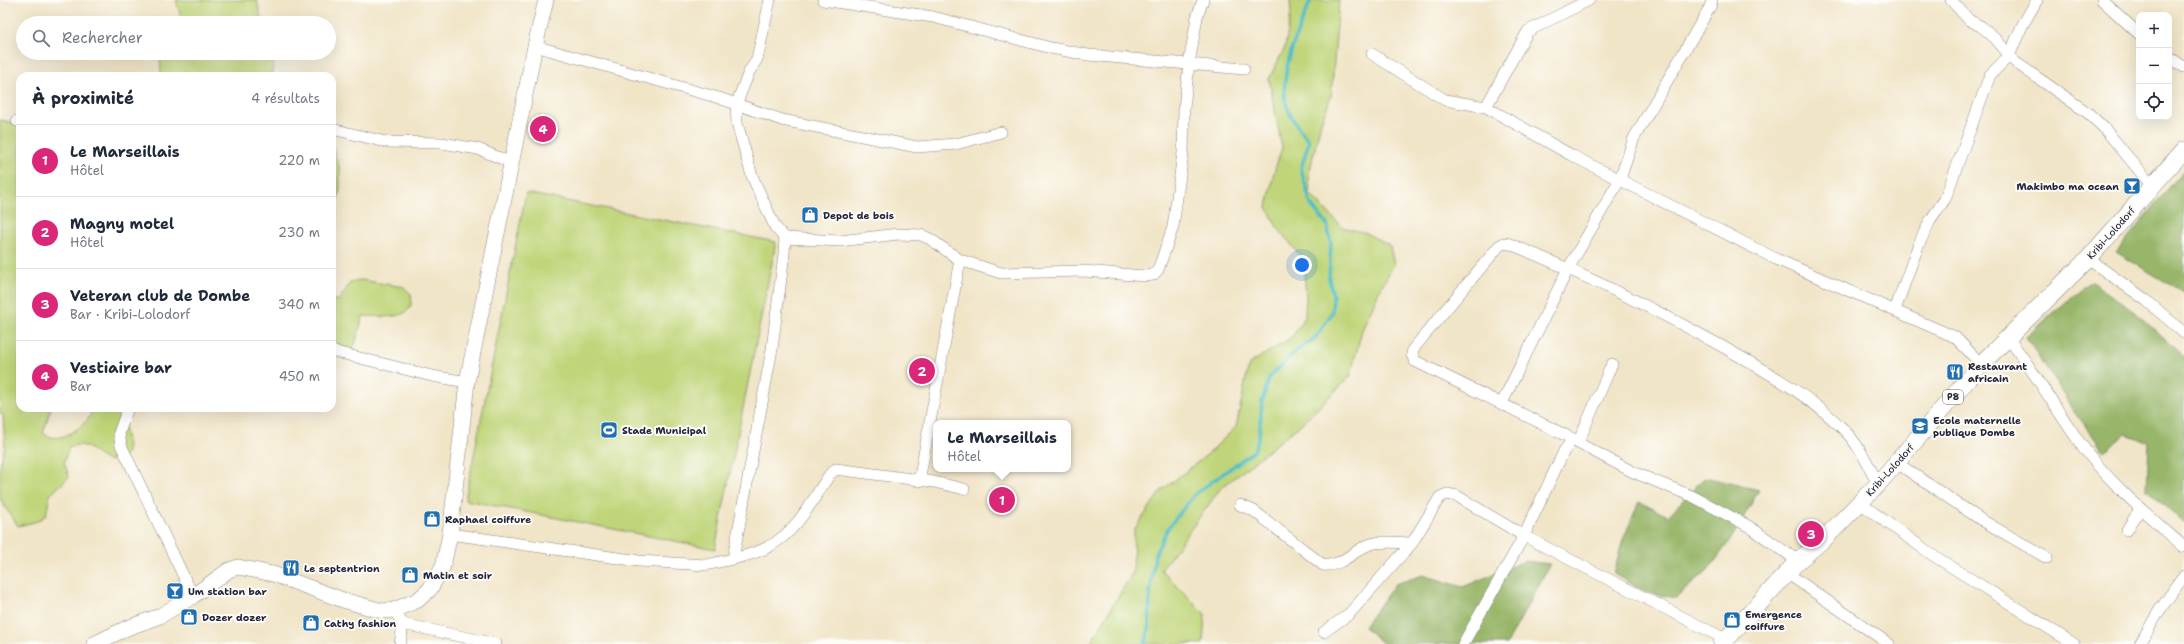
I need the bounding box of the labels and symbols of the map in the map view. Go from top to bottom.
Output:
pin: 4 [530,114,556,144]
bar icon: Makimbo ma ocean [2122,176,2142,196]
place label: Makimbo ma ocean [2016,180,2119,193]
street label: Kribi-Lolodorf [2084,204,2138,262]
shop icon: Depot de bois [800,205,820,225]
place label: Depot de bois [823,209,894,222]
your location [1292,255,1312,275]
pin: 2 [909,356,935,386]
place label: Restaurant africain [1968,360,2027,385]
restaurant icon: Restaurant africain [1945,362,1965,382]
road number: P8 [1943,390,1963,404]
place label: Ecole maternelle publique Dombe [1933,414,2021,439]
school or university icon: Ecole maternelle publique Dombe [1910,416,1930,436]
sports icon: Stade Municipal [599,420,619,440]
place label: Stade Municipal [622,424,707,437]
street label: Kribi-Lolodorf [1863,441,1917,499]
pin: 1 [989,485,1015,515]
shop icon: Raphael coiffure [422,509,442,529]
place label: Raphael coiffure [445,513,531,526]
pin: 3 [1798,519,1824,549]
restaurant icon: Le septentrion [281,558,301,578]
place label: Le septentrion [304,562,380,575]
shop icon: Matin et soir [400,565,420,585]
place label: Matin et soir [423,569,493,582]
bar icon: Um station bar [165,581,185,601]
place label: Um station bar [188,585,267,598]
shop icon: Dozer dozer [179,607,199,627]
place label: Emergence coiffure [1745,608,1802,633]
shop icon: Emergence coiffure [1722,610,1742,630]
place label: Dozer dozer [202,611,267,624]
shop icon: Cathy fashion [301,613,321,633]
place label: Cathy fashion [324,617,397,630]

